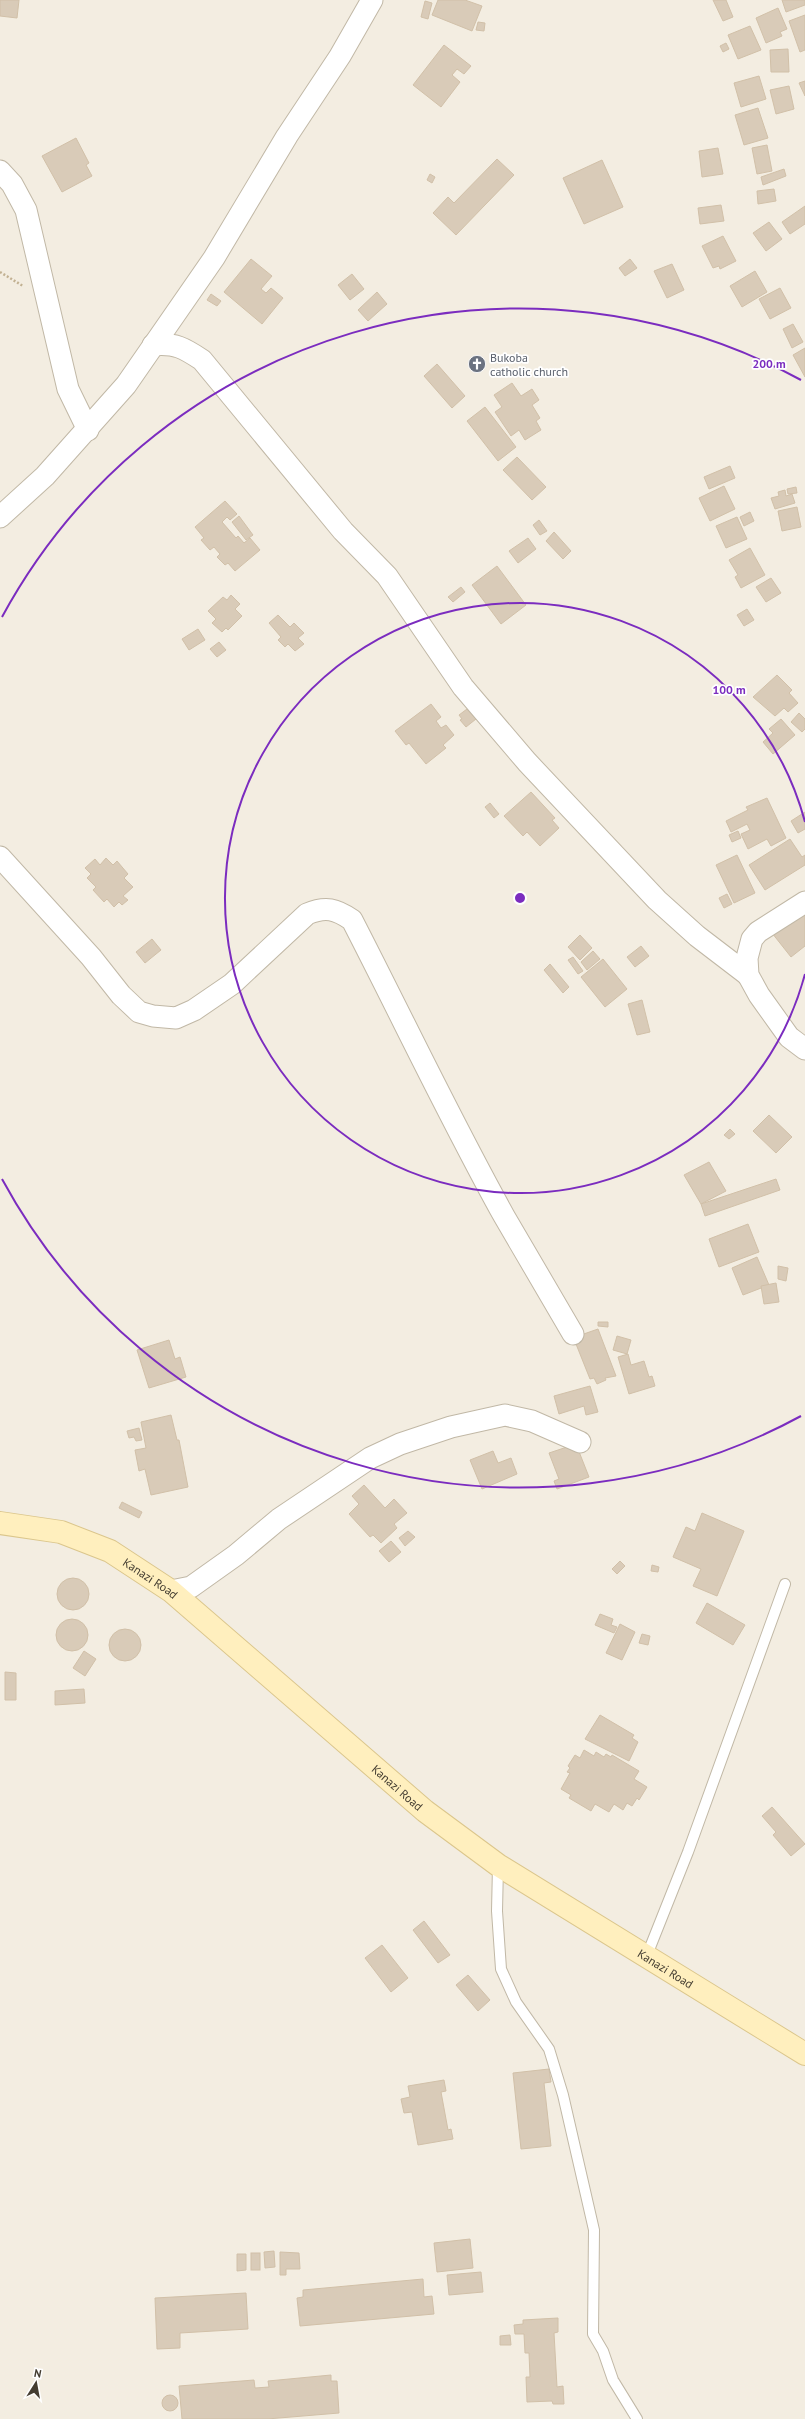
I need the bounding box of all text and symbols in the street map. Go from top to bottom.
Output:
place label: Bukoba catholic church [490,350,568,379]
church icon: Bukoba catholic church [467,354,487,374]
text: 200 m [752,356,786,371]
text: 100 m [712,682,746,697]
centre of rings [513,891,527,905]
street label: Kanazi Road [120,1554,181,1601]
street label: Kanazi Road [369,1761,426,1814]
street label: Kanazi Road [635,1945,696,1991]
north arrow [16,2363,56,2403]
text: N [33,2366,43,2381]

